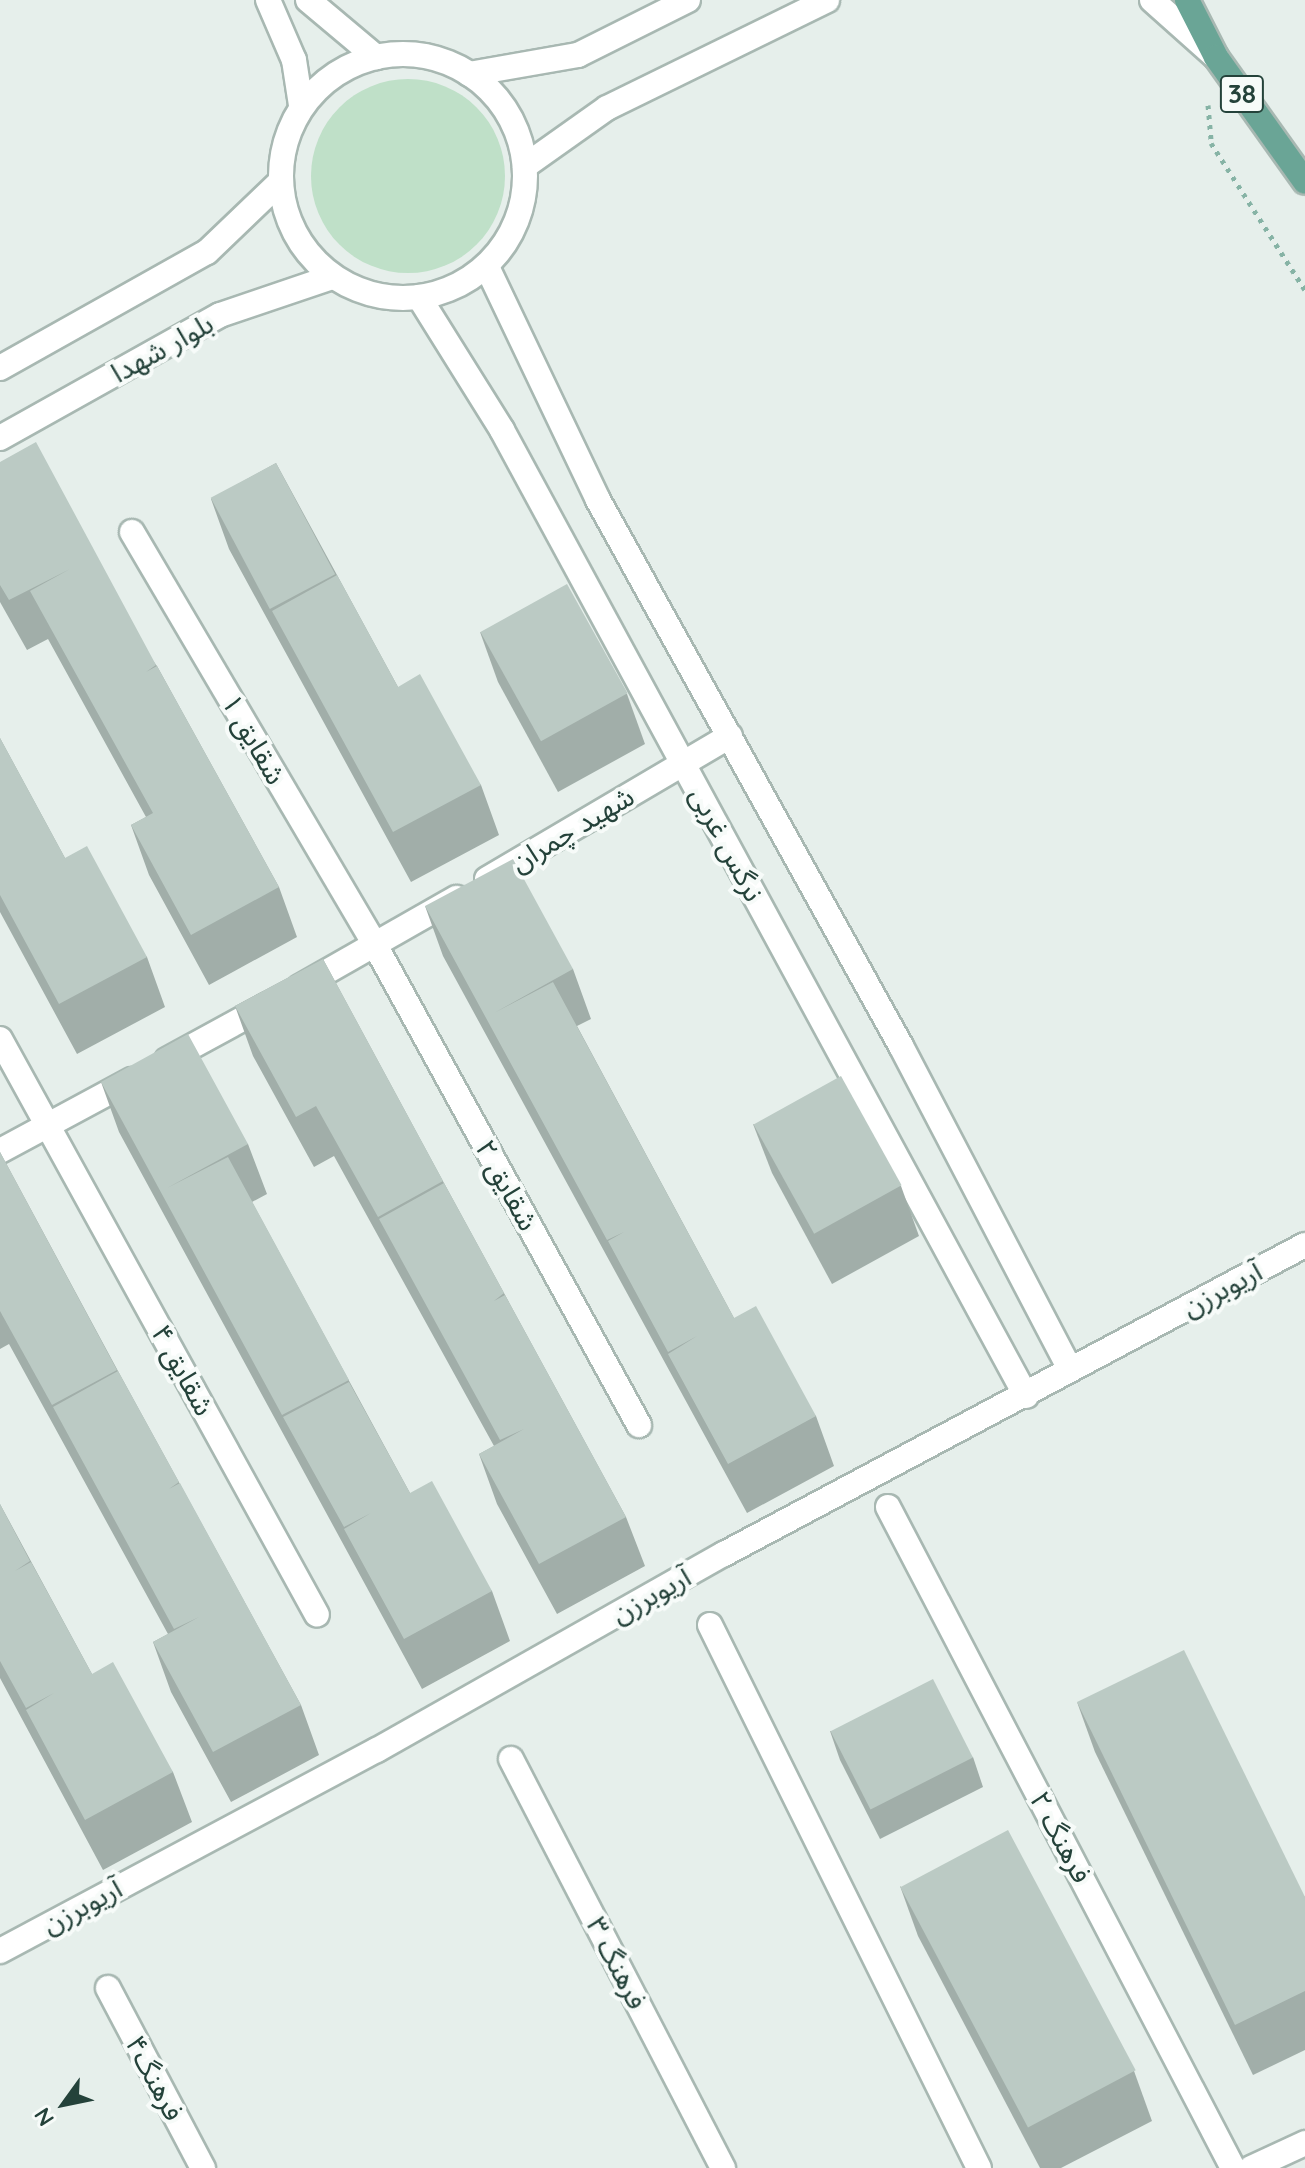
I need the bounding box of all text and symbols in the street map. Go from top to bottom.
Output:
road number: 38 [1218,72,1266,116]
street label: بلوار شهدا [105,306,219,390]
street label: شقایق ۱ [215,688,293,790]
street label: شهید چمران [504,779,640,879]
street label: نرگس غربی [683,781,771,907]
street label: شقایق ۲ [468,1134,546,1236]
street label: آریوبرزن [1176,1254,1268,1324]
street label: شقایق ۴ [144,1319,222,1421]
street label: آریوبرزن [605,1560,697,1630]
street label: فرهنگ ۲ [1023,1785,1099,1889]
street label: آریوبرزن [36,1871,128,1941]
street label: فرهنگ ۳ [580,1911,654,2015]
street label: فرهنگ۴ [119,2030,191,2126]
north arrow [24,2064,104,2144]
text: N [28,2103,60,2131]

